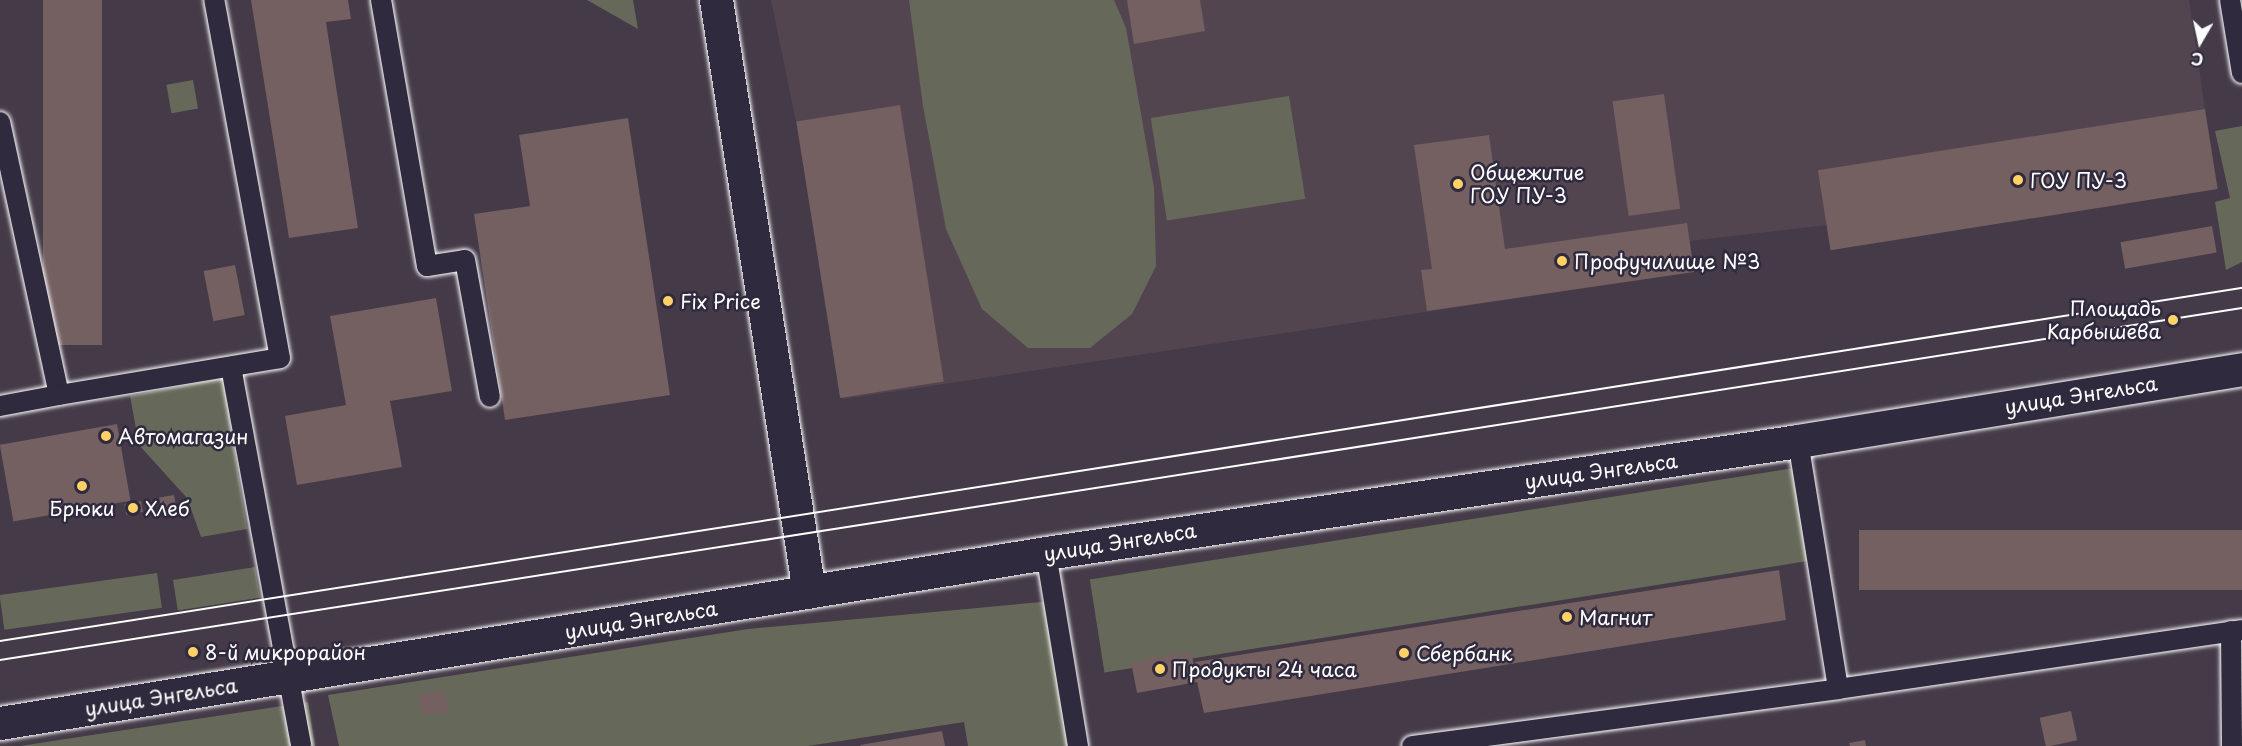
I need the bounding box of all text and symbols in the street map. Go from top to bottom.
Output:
north arrow [2170,12,2230,72]
text: С [2189,47,2205,73]
place label: Общежитие ГОУ ПУ-3 [1470,160,1584,207]
place label: ГОУ ПУ-3 [2030,168,2128,192]
marker: ГОУ ПУ-3 [2011,173,2025,187]
marker: Общежитие ГОУ ПУ-3 [1451,177,1465,191]
place label: Профучилище №3 [1574,249,1761,273]
marker: Профучилище №3 [1555,254,1569,268]
place label: Fix Price [680,289,761,313]
marker: Fix Price [661,294,675,308]
place label: Площадь Карбышева [2047,296,2161,343]
marker: Площадь Карбышева [2166,313,2180,327]
street label: улица Энгельса [2002,371,2160,419]
place label: Автомагазин [118,424,248,448]
marker: Автомагазин [99,429,113,443]
street label: улица Энгельса [1522,448,1680,494]
marker: Брюки [75,479,89,493]
place label: Брюки [49,496,115,520]
place label: Хлеб [145,496,190,520]
marker: Хлеб [126,501,140,515]
street label: улица Энгельса [1041,518,1199,566]
street label: улица Энгельса [562,596,720,644]
place label: Магнит [1579,605,1652,629]
marker: Магнит [1560,610,1574,624]
place label: 8-й микрорайон [205,640,367,664]
place label: Сбербанк [1416,641,1512,665]
marker: 8-й микрорайон [186,645,200,659]
marker: Сбербанк [1397,646,1411,660]
place label: Продукты 24 часа [1172,657,1357,681]
marker: Продукты 24 часа [1153,662,1167,676]
street label: улица Энгельса [82,673,240,721]

